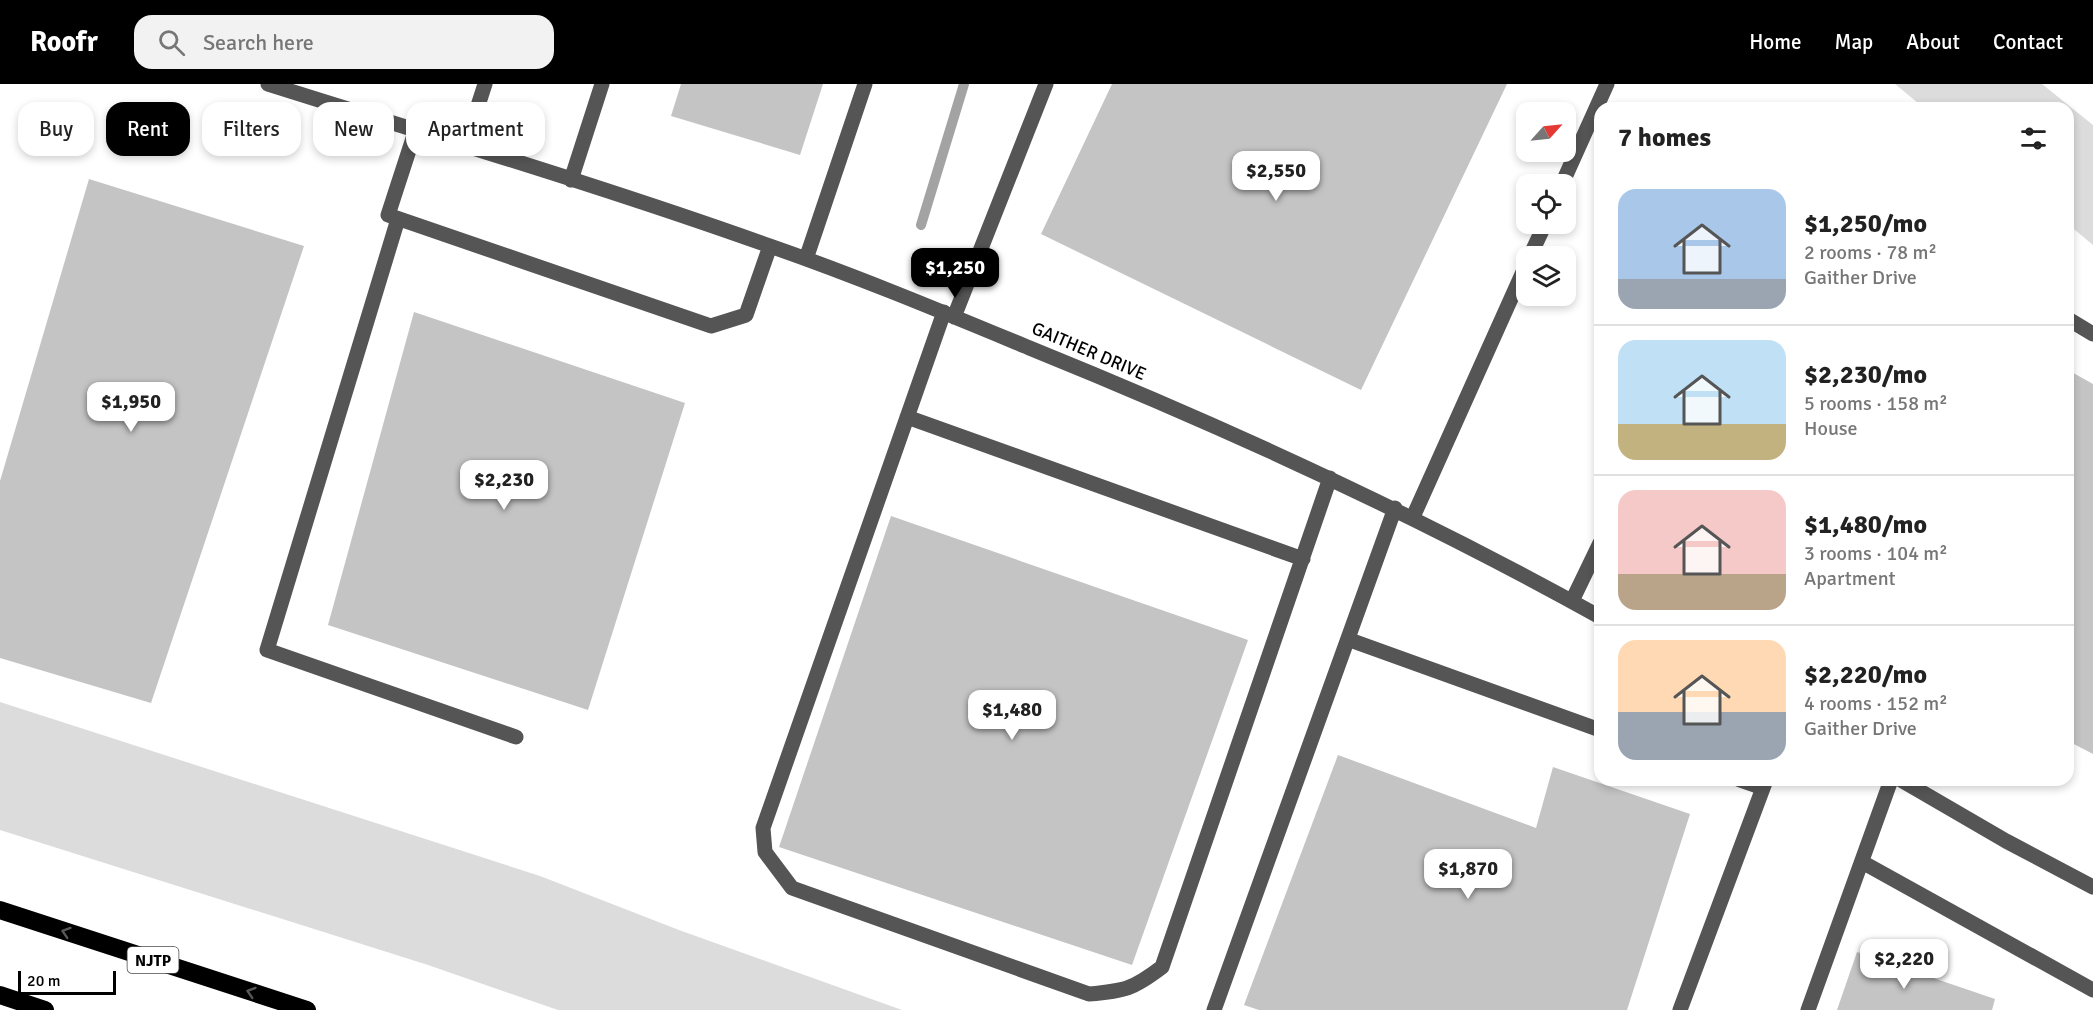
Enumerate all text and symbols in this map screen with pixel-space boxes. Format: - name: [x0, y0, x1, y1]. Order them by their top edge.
- search box: [134, 15, 554, 69]
- text: Roofr: [30, 25, 98, 59]
- icon: search: [155, 26, 188, 59]
- text: Search here: [203, 29, 314, 56]
- text: Home: [1749, 29, 1802, 55]
- text: Map: [1835, 29, 1873, 55]
- text: About: [1906, 29, 1960, 55]
- text: Contact: [1993, 29, 2063, 55]
- chip: Buy: [18, 102, 94, 156]
- chip: Rent: [106, 102, 190, 156]
- chip: Filters: [202, 102, 301, 156]
- chip: New: [313, 102, 394, 156]
- chip: Apartment: [406, 102, 545, 156]
- north arrow: [1516, 102, 1576, 162]
- map controls: [1516, 102, 1576, 306]
- text: 7 homes: [1618, 122, 1711, 154]
- icon: filters: [2017, 122, 2050, 155]
- pin: $2,550: [1227, 151, 1325, 202]
- text: $2,550: [1246, 158, 1306, 183]
- button: locate: [1516, 174, 1576, 234]
- text: $1,250/mo: [1804, 208, 1927, 240]
- icon: home: [1666, 213, 1738, 285]
- text: 2 rooms · 78 m²: [1804, 240, 1937, 265]
- button: layers: [1516, 246, 1576, 306]
- pin: $1,250: [906, 248, 1004, 299]
- text: $1,250: [925, 255, 985, 280]
- text: Gaither Drive: [1804, 265, 1917, 290]
- street label: GAITHER DRIVE: [1029, 317, 1149, 385]
- text: $2,230/mo: [1804, 359, 1927, 391]
- icon: home: [1666, 364, 1738, 436]
- pin: $1,950: [82, 382, 180, 433]
- text: $1,950: [101, 389, 161, 414]
- text: 5 rooms · 158 m²: [1804, 391, 1948, 416]
- text: House: [1804, 416, 1858, 441]
- pin: $2,230: [455, 460, 553, 511]
- text: $2,230: [474, 467, 534, 492]
- text: $1,480/mo: [1804, 509, 1927, 541]
- icon: home: [1666, 514, 1738, 586]
- text: 3 rooms · 104 m²: [1804, 541, 1948, 566]
- text: Apartment: [1804, 566, 1896, 591]
- text: $2,220/mo: [1804, 659, 1927, 691]
- icon: home: [1666, 664, 1738, 736]
- pin: $1,480: [963, 690, 1061, 741]
- text: 4 rooms · 152 m²: [1804, 691, 1948, 716]
- text: $1,480: [982, 697, 1042, 722]
- text: Gaither Drive: [1804, 716, 1917, 741]
- pin: $1,870: [1419, 849, 1517, 900]
- text: $1,870: [1438, 856, 1498, 881]
- one-way arrow: [61, 927, 72, 939]
- pin: $2,220: [1855, 939, 1953, 990]
- text: $2,220: [1874, 946, 1934, 971]
- road number: NJTP: [128, 947, 178, 973]
- scale bar: [18, 968, 116, 996]
- text: 20 m: [27, 971, 61, 991]
- one-way arrow: [246, 987, 257, 999]

